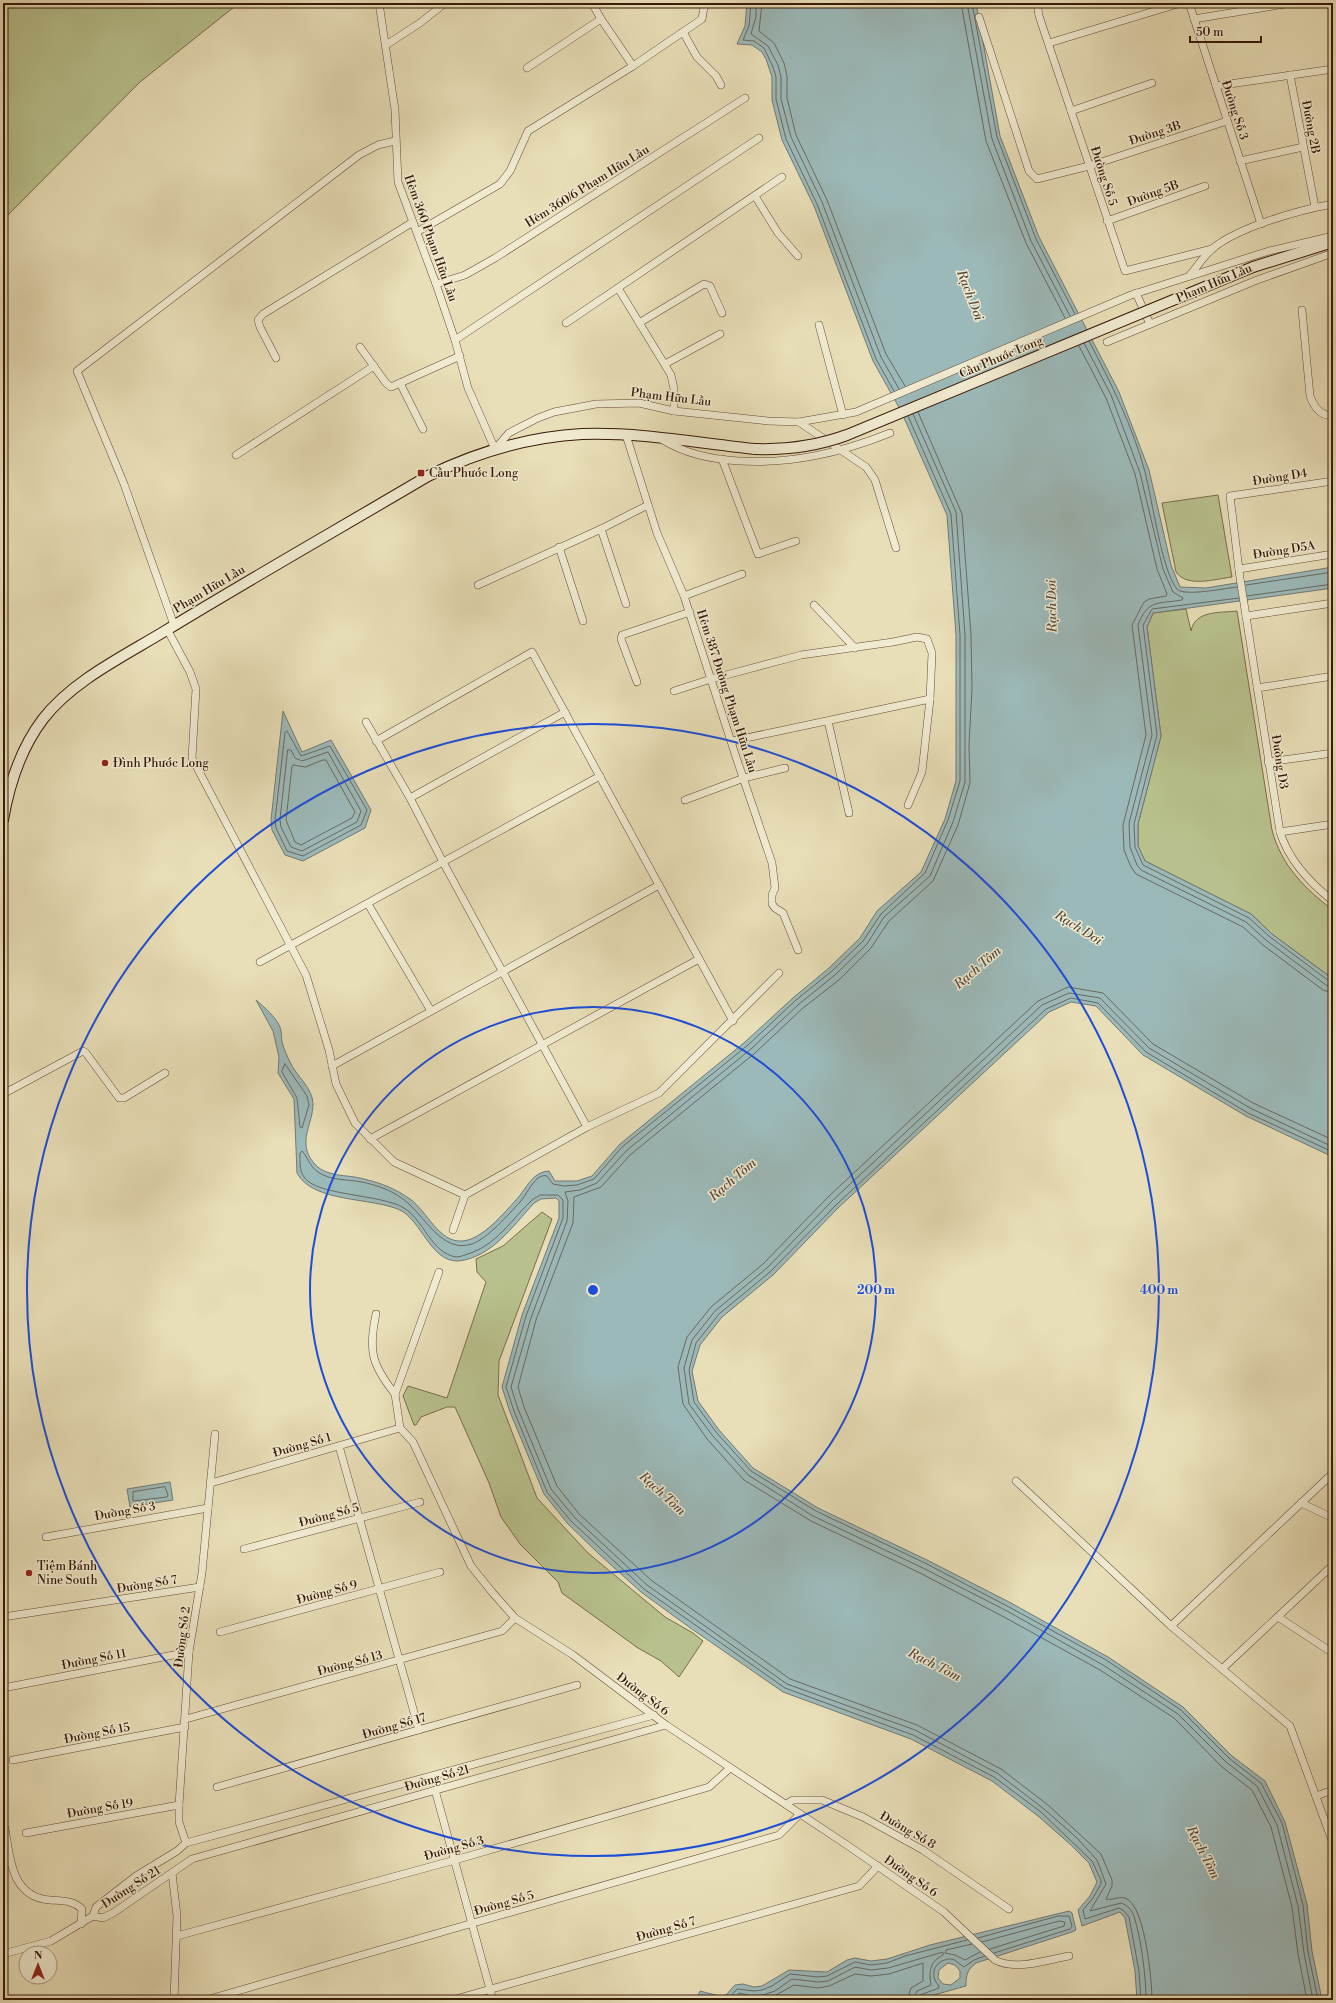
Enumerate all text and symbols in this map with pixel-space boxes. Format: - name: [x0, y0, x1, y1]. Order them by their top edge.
- scale bar: [1190, 18, 1261, 44]
- text: 50 m: [1196, 25, 1224, 40]
- street label: Đường Số 3: [1218, 79, 1251, 142]
- street label: Đường 2B: [1298, 99, 1323, 155]
- street label: Đường 3B: [1127, 118, 1183, 149]
- street label: Hẻm 360/6 Phạm Hữu Lầu: [522, 142, 652, 231]
- street label: Đường Số 5: [1087, 145, 1120, 208]
- street label: Hẻm 360 Phạm Hữu Lầu: [401, 173, 461, 304]
- street label: Đường 5B: [1125, 177, 1181, 210]
- street label: Phạm Hữu Lầu: [1174, 261, 1255, 306]
- water label: Rạch Dơi: [953, 267, 987, 324]
- street label: Cầu Phước Long: [957, 333, 1046, 382]
- street label: Phạm Hữu Lầu: [630, 385, 712, 410]
- place label: Cầu Phước Long: [429, 466, 519, 481]
- street label: Đường D4: [1252, 466, 1309, 489]
- marker: Cầu Phước Long: [416, 468, 426, 478]
- street label: Đường D5A: [1252, 538, 1317, 563]
- street label: Phạm Hữu Lầu: [171, 562, 248, 617]
- water label: Rạch Dơi: [1044, 578, 1060, 634]
- street label: Hẻm 387 Đường Phạm Hữu Lầu: [693, 608, 760, 775]
- street label: Đường D3: [1268, 734, 1291, 791]
- place label: Đình Phước Long: [113, 756, 209, 771]
- marker: Đình Phước Long: [100, 758, 110, 768]
- water label: Rạch Dơi: [1051, 906, 1106, 949]
- water label: Rạch Tôm: [950, 943, 1005, 993]
- water label: Rạch Tôm: [705, 1155, 760, 1205]
- centre of rings: [586, 1283, 600, 1297]
- text: 200 m: [857, 1283, 895, 1298]
- text: 400 m: [1140, 1283, 1178, 1298]
- street label: Đường Số 1: [271, 1430, 334, 1461]
- water label: Rạch Tôm: [635, 1468, 689, 1519]
- street label: Đường Số 3: [94, 1499, 157, 1524]
- street label: Đường Số 5: [298, 1500, 361, 1531]
- place label: Tiệm Bánh Nine South: [37, 1559, 98, 1588]
- marker: Tiệm Bánh Nine South: [24, 1568, 34, 1578]
- street label: Đường Số 7: [116, 1572, 178, 1597]
- street label: Đường Số 9: [295, 1577, 359, 1608]
- street label: Đường Số 2: [171, 1605, 194, 1669]
- water label: Rạch Tôm: [905, 1644, 964, 1685]
- street label: Đường Số 11: [60, 1646, 129, 1673]
- street label: Đường Số 13: [316, 1648, 385, 1679]
- street label: Đường Số 6: [613, 1670, 672, 1719]
- street label: Đường Số 17: [361, 1710, 428, 1743]
- street label: Đường Số 15: [63, 1720, 132, 1747]
- street label: Đường Số 21: [403, 1762, 472, 1795]
- street label: Đường Số 19: [66, 1795, 134, 1822]
- street label: Đường Số 8: [877, 1808, 938, 1852]
- water label: Rạch Tôm: [1183, 1822, 1223, 1882]
- street label: Đường Số 3: [423, 1833, 486, 1864]
- street label: Đường Số 6: [881, 1852, 940, 1900]
- street label: Đường Số 21: [99, 1862, 164, 1912]
- street label: Đường Số 5: [473, 1888, 536, 1919]
- street label: Đường Số 7: [635, 1914, 697, 1945]
- north arrow: [18, 1945, 58, 1985]
- text: N: [34, 1949, 43, 1963]

